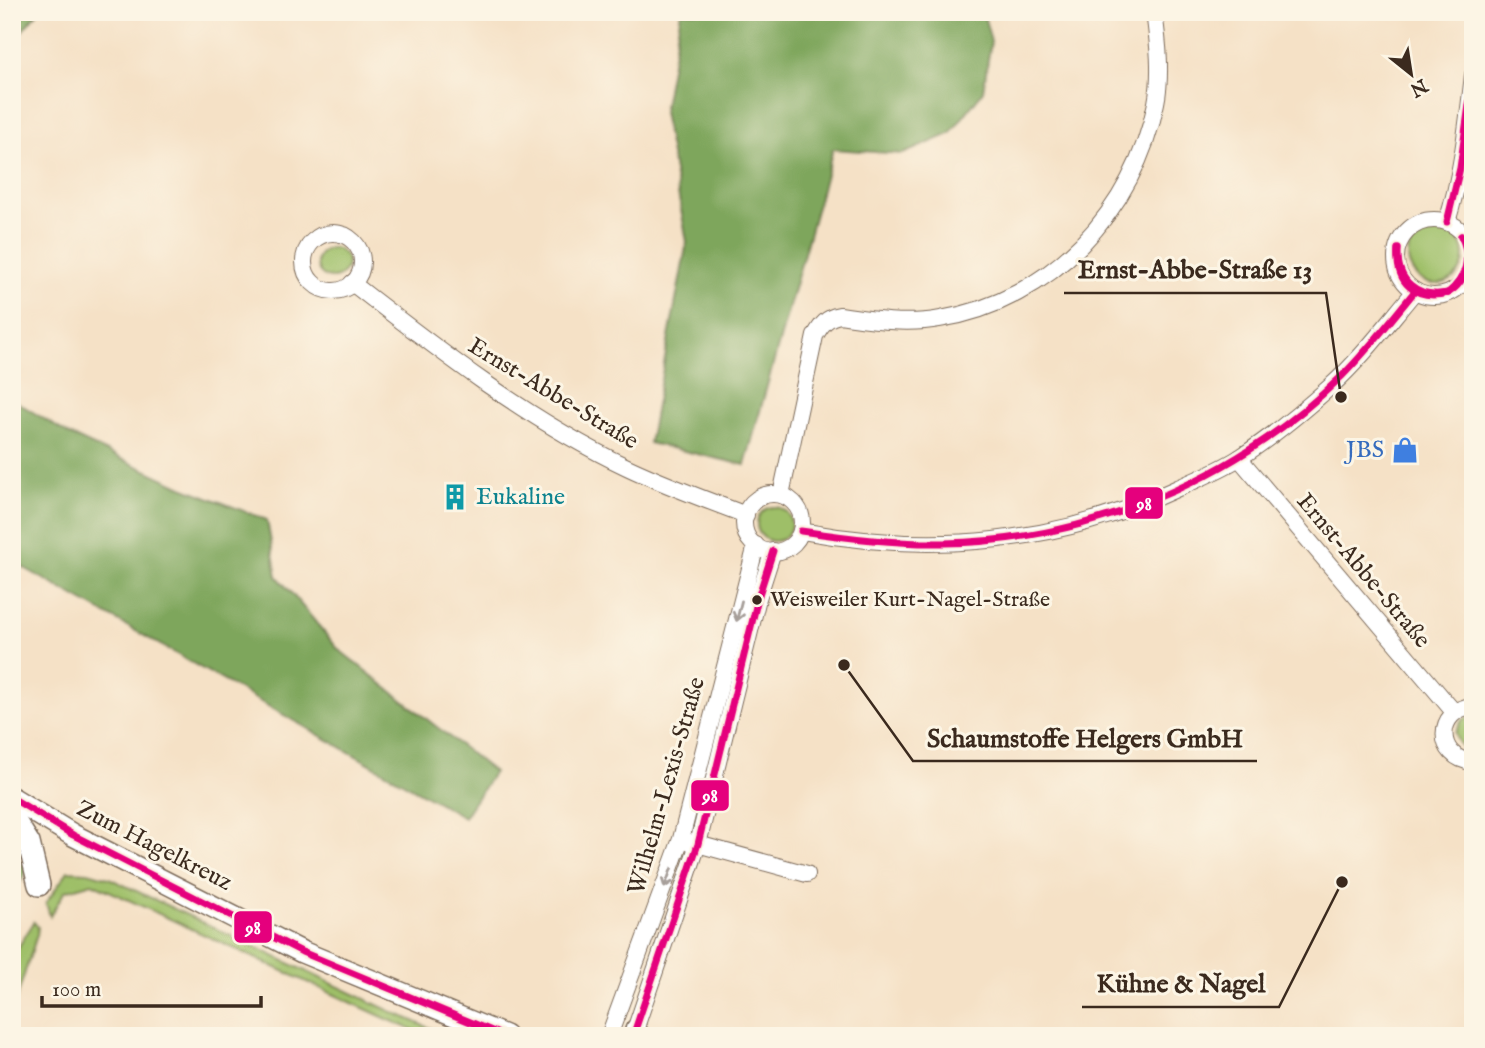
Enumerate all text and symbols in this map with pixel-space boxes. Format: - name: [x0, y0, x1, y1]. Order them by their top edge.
- north arrow: [1376, 38, 1446, 108]
- text: N: [1405, 72, 1432, 102]
- callout: Ernst-Abbe-Straße 13: [1064, 246, 1326, 293]
- text: Ernst-Abbe-Straße 13: [1078, 254, 1312, 287]
- street label: Ernst-Abbe-Straße: [462, 331, 644, 457]
- place label: JBS: [1343, 435, 1384, 466]
- shop icon: JBS: [1390, 435, 1420, 465]
- building icon: Eukaline: [440, 482, 470, 512]
- place label: Eukaline: [476, 482, 565, 513]
- line badge: 98: [1124, 486, 1164, 520]
- street label: Ernst-Abbe-Straße: [1289, 487, 1437, 655]
- text: 98: [1135, 493, 1152, 517]
- place label: Weisweiler Kurt-Nagel-Straße: [770, 586, 1050, 614]
- marker: Weisweiler Kurt-Nagel-Straße: [750, 593, 764, 607]
- one-way arrow: [732, 599, 745, 622]
- street label: Wilhelm-Lexis-Straße: [621, 674, 713, 898]
- callout: Schaumstoffe Helgers GmbH: [913, 714, 1257, 761]
- text: Schaumstoffe Helgers GmbH: [927, 723, 1243, 756]
- line badge: 98: [690, 779, 730, 812]
- text: 98: [701, 785, 718, 809]
- street label: Zum Hagelkreuz: [71, 793, 237, 899]
- one-way arrow: [660, 867, 673, 889]
- line badge: 98: [233, 910, 273, 944]
- text: 98: [244, 917, 261, 941]
- callout: Kühne & Nagel: [1082, 960, 1279, 1007]
- scale bar: [42, 964, 261, 1008]
- text: Kühne & Nagel: [1097, 968, 1266, 1001]
- text: 100 m: [52, 977, 101, 1004]

